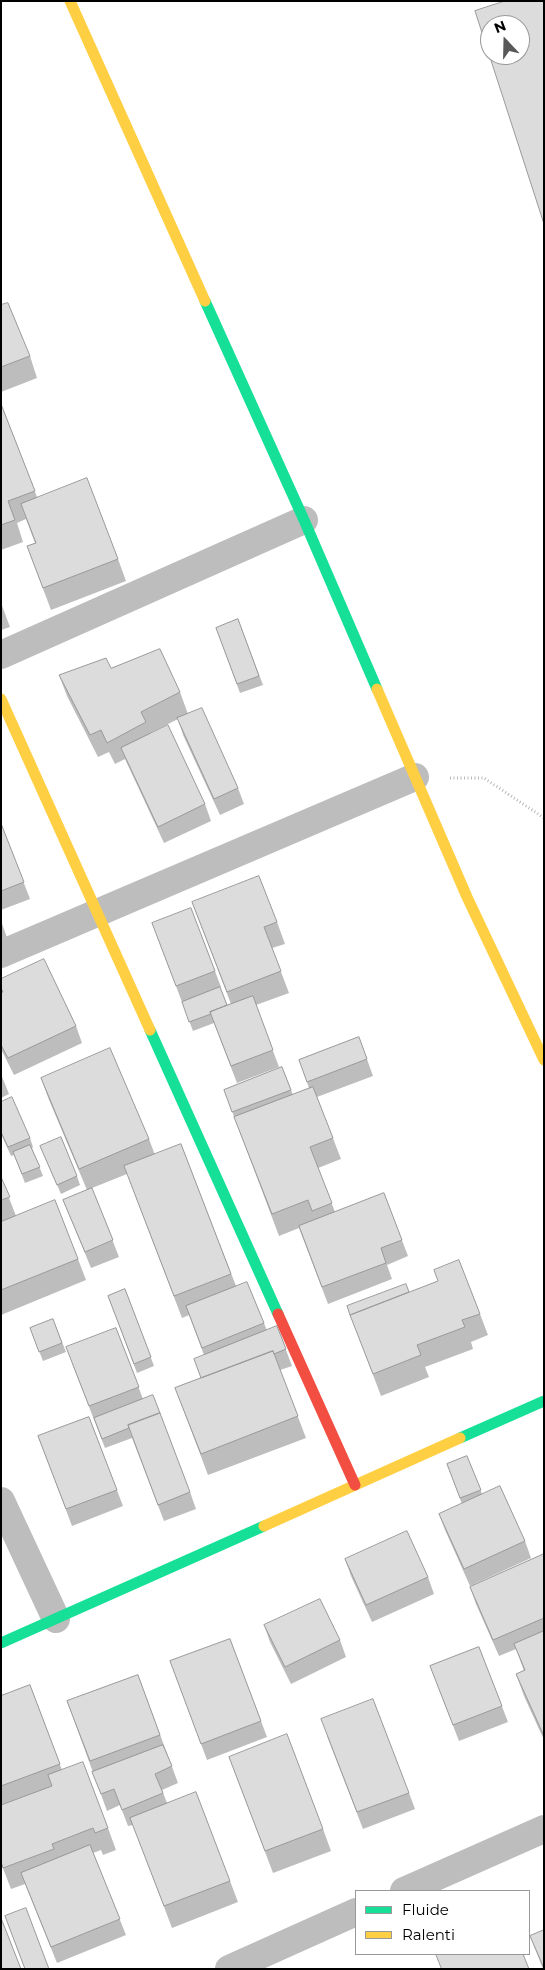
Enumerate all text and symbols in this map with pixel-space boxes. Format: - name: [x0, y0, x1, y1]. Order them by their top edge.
- north arrow: [480, 15, 530, 65]
- text: N: [491, 17, 508, 37]
- legend: [355, 1890, 530, 1955]
- text: Fluide: [402, 1900, 449, 1919]
- text: Ralenti: [402, 1925, 455, 1944]

